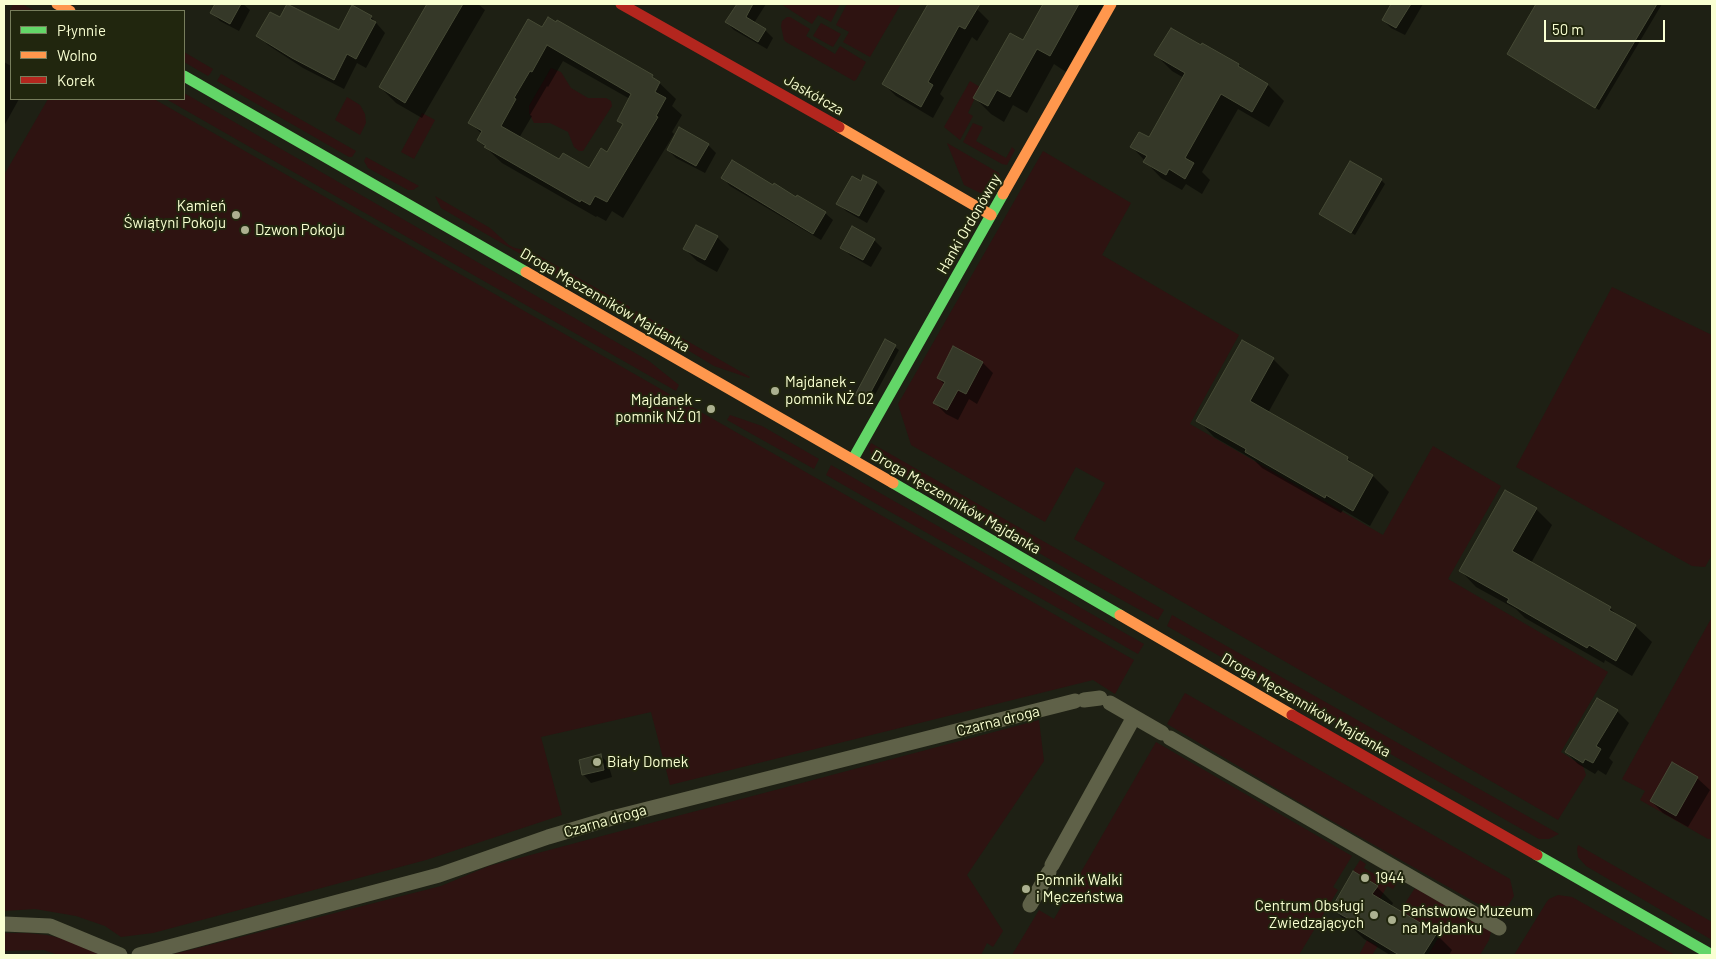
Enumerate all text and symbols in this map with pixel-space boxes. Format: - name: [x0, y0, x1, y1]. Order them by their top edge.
- legend: [10, 10, 185, 100]
- scale bar: [1546, 10, 1667, 42]
- text: 50 m: [1552, 20, 1584, 38]
- text: Płynnie: [57, 21, 106, 39]
- text: Wolno: [57, 46, 97, 64]
- text: Korek: [57, 71, 95, 89]
- street label: Jaskółcza: [781, 71, 847, 119]
- street label: Hanki Ordonówny: [933, 171, 1005, 277]
- place label: Kamień Świątyni Pokoju: [124, 197, 226, 232]
- marker: Kamień Świątyni Pokoju: [230, 209, 242, 221]
- place label: Dzwon Pokoju: [255, 221, 345, 239]
- marker: Dzwon Pokoju: [239, 224, 251, 236]
- street label: Droga Męczenników Majdanka: [517, 244, 693, 356]
- place label: Majdanek - pomnik NŻ 02: [785, 373, 874, 408]
- marker: Majdanek - pomnik NŻ 02: [769, 385, 781, 397]
- place label: Majdanek - pomnik NŻ 01: [615, 391, 701, 426]
- marker: Majdanek - pomnik NŻ 01: [705, 403, 717, 415]
- street label: Droga Męczenników Majdanka: [868, 446, 1044, 558]
- street label: Droga Męczenników Majdanka: [1218, 649, 1394, 761]
- street label: Czarna droga: [955, 702, 1041, 740]
- place label: Biały Domek: [607, 753, 688, 771]
- marker: Biały Domek: [591, 756, 603, 768]
- street label: Czarna droga: [562, 801, 648, 841]
- place label: 1944: [1375, 869, 1405, 887]
- place label: Pomnik Walki i Męczeństwa: [1036, 871, 1123, 906]
- marker: 1944: [1359, 872, 1371, 884]
- marker: Pomnik Walki i Męczeństwa: [1020, 883, 1032, 895]
- place label: Centrum Obsługi Zwiedzających: [1255, 897, 1364, 932]
- place label: Państwowe Muzeum na Majdanku: [1402, 902, 1533, 937]
- marker: Centrum Obsługi Zwiedzających: [1368, 909, 1380, 921]
- marker: Państwowe Muzeum na Majdanku: [1386, 914, 1398, 926]

